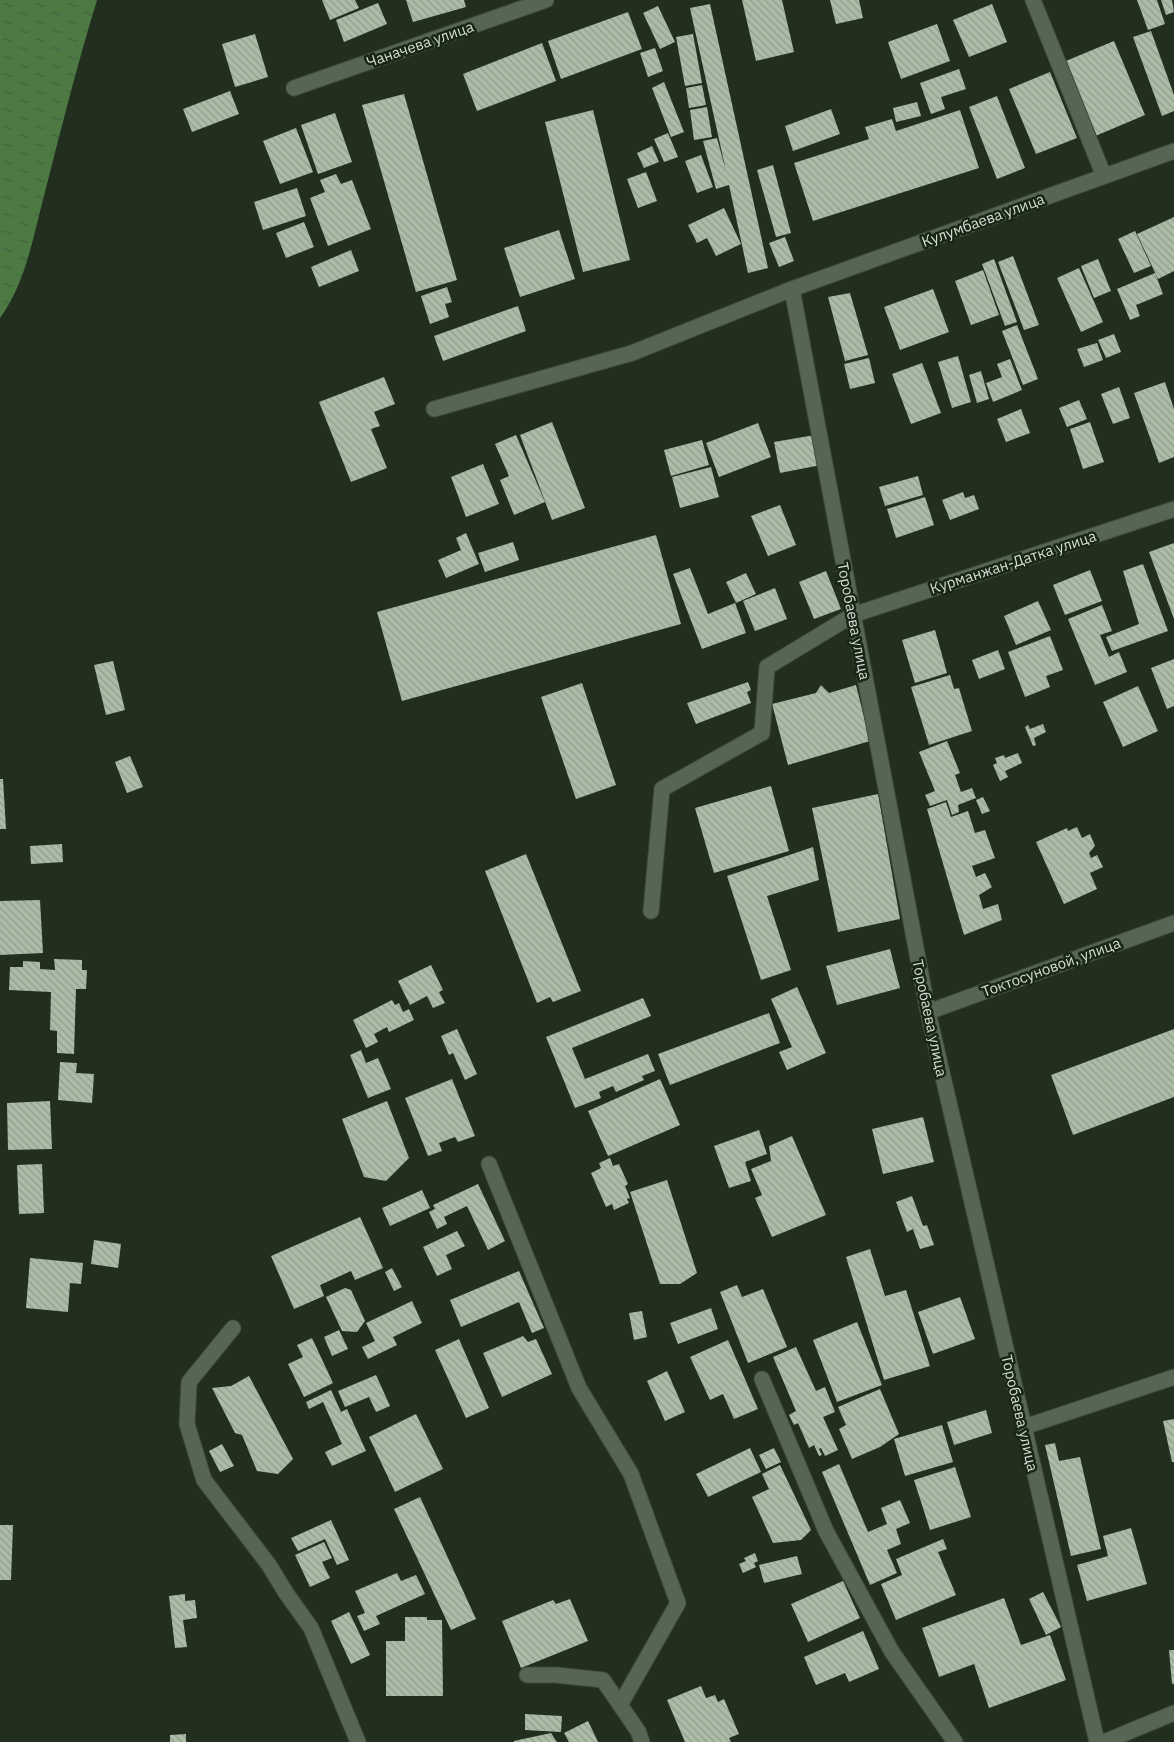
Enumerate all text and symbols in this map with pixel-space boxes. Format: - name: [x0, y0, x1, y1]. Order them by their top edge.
- street label: Чаначева улица: [364, 17, 476, 71]
- street label: Кулумбаева улица: [919, 189, 1047, 251]
- street label: Курманжан-Датка улица: [927, 526, 1099, 598]
- street label: Торобаева улица: [833, 561, 875, 681]
- street label: Токтосуновой, улица: [979, 933, 1123, 1001]
- street label: Торобаева улица: [908, 958, 952, 1078]
- street label: Торобаева улица: [997, 1353, 1043, 1473]

